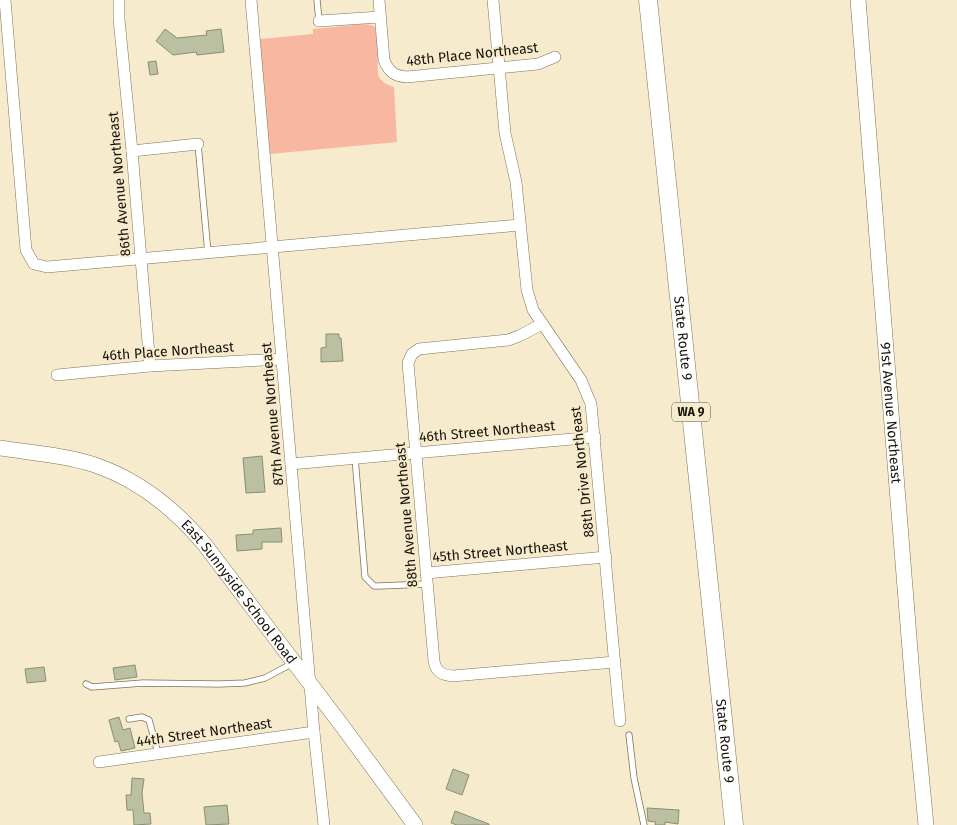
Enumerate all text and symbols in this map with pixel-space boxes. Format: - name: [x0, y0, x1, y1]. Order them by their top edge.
- street label: 48th Place Northeast: [405, 39, 540, 70]
- street label: 86th Avenue Northeast: [105, 110, 134, 257]
- street label: State Route 9: [670, 295, 696, 381]
- street label: 46th Place Northeast: [101, 338, 236, 365]
- street label: 87th Avenue Northeast: [258, 341, 287, 486]
- street label: 91st Avenue Northeast: [876, 341, 905, 485]
- road number: WA 9: [672, 402, 710, 422]
- street label: 88th Drive Northeast: [567, 405, 598, 538]
- street label: 46th Street Northeast: [418, 417, 557, 446]
- street label: 88th Avenue Northeast: [392, 441, 421, 588]
- street label: East Sunnyside School Road: [177, 516, 300, 667]
- street label: 45th Street Northeast: [432, 537, 569, 566]
- street label: State Route 9: [712, 698, 738, 784]
- street label: 44th Street Northeast: [135, 714, 274, 750]

